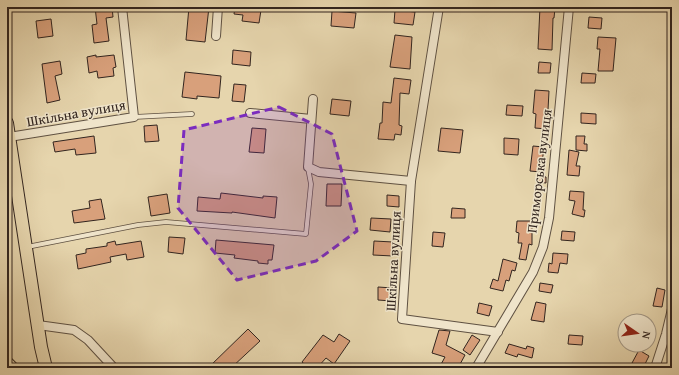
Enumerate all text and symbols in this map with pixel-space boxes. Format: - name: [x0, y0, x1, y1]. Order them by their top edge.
- street label: Шкільна вулиця: [25, 94, 127, 132]
- street label: Приморська вулиця: [521, 108, 557, 234]
- street label: Шкільна вулиця: [380, 210, 406, 312]
- north arrow: [617, 313, 657, 353]
- text: N: [638, 330, 655, 341]

